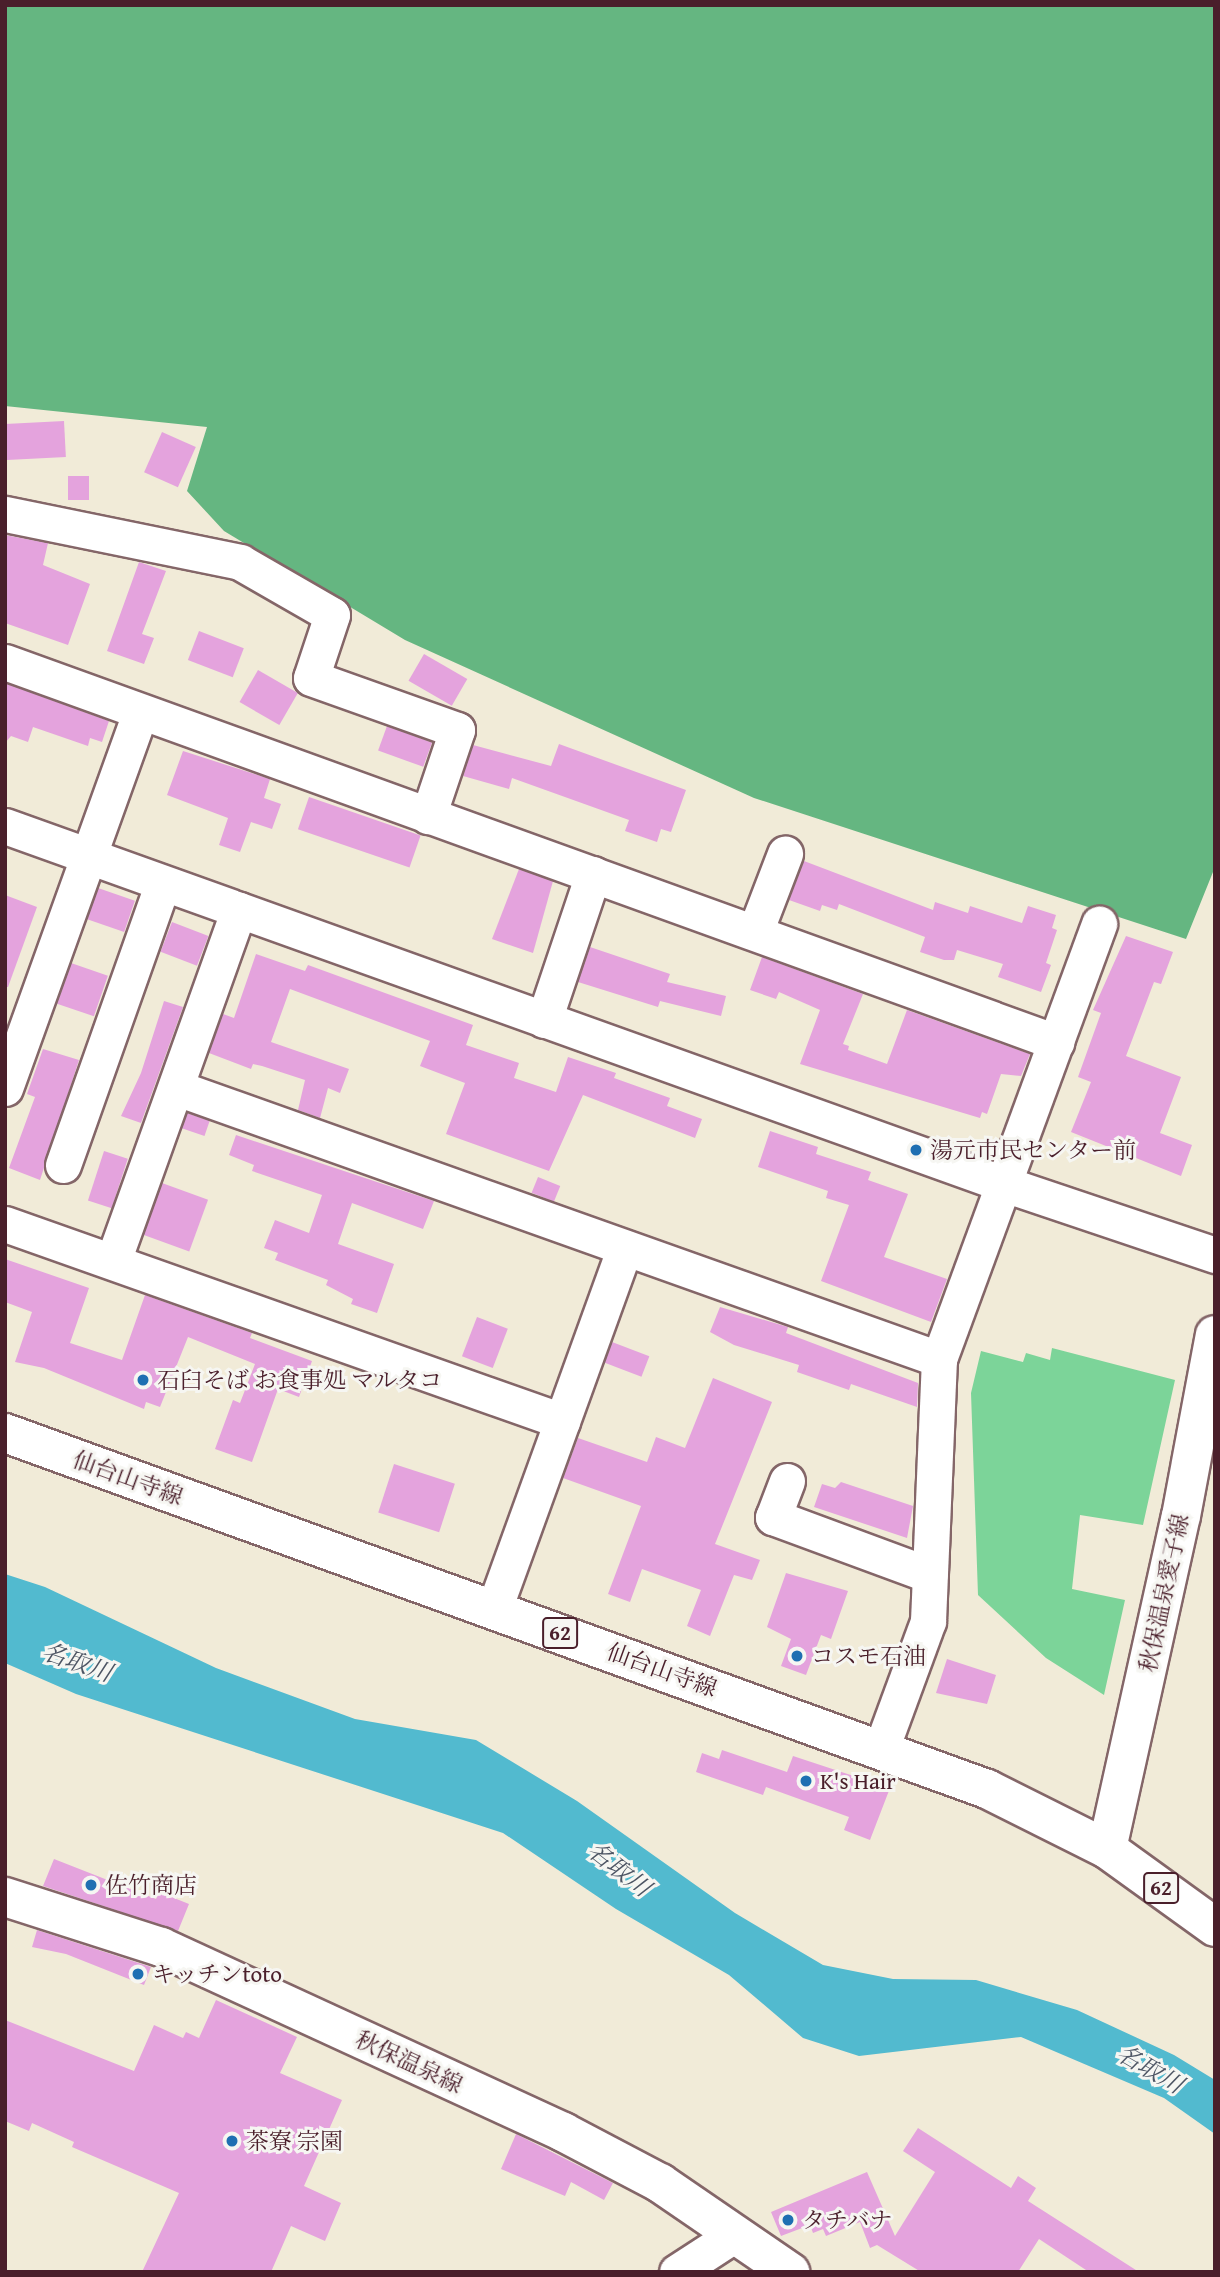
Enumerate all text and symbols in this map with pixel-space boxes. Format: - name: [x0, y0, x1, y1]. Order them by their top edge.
- place label: 湯元市民センター前: [930, 1136, 1137, 1164]
- marker: 湯元市民センター前: [908, 1142, 924, 1158]
- place label: 石臼そば お食事処 マルタコ: [157, 1366, 443, 1394]
- marker: 石臼そば お食事処 マルタコ: [135, 1372, 151, 1388]
- street label: 仙台山寺線: [69, 1445, 187, 1511]
- street label: 秋保温泉愛子線: [1134, 1511, 1194, 1675]
- road number: 62: [541, 1616, 579, 1650]
- water label: 名取川: [38, 1637, 116, 1687]
- street label: 仙台山寺線: [603, 1637, 721, 1703]
- place label: コスモ石油: [811, 1642, 926, 1670]
- marker: コスモ石油: [789, 1648, 805, 1664]
- place label: K's Hair: [820, 1767, 896, 1795]
- marker: K's Hair: [798, 1773, 814, 1789]
- water label: 名取川: [582, 1835, 656, 1903]
- road number: 62: [1142, 1870, 1180, 1906]
- place label: 佐竹商店: [105, 1871, 197, 1899]
- marker: 佐竹商店: [83, 1877, 99, 1893]
- place label: キッチンtoto: [152, 1960, 284, 1988]
- marker: キッチンtoto: [130, 1966, 146, 1982]
- street label: 秋保温泉線: [351, 2025, 467, 2099]
- water label: 名取川: [1112, 2039, 1188, 2099]
- place label: 茶寮 宗園: [246, 2127, 343, 2155]
- marker: 茶寮 宗園: [224, 2133, 240, 2149]
- place label: タチバナ: [802, 2206, 894, 2234]
- marker: タチバナ: [780, 2212, 796, 2228]

